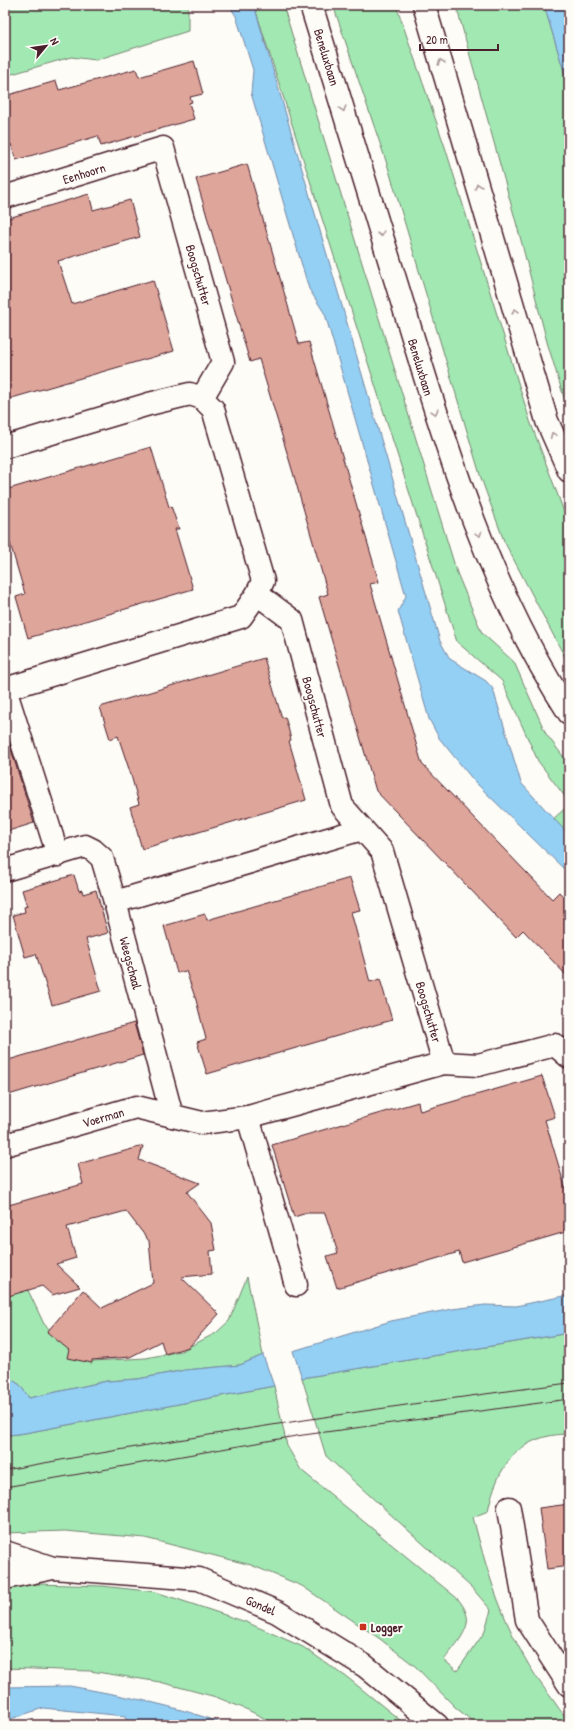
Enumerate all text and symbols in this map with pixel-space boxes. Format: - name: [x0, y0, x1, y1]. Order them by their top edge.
- north arrow: [26, 26, 66, 66]
- street label: Beneluxbaan: [310, 26, 344, 88]
- scale bar: [420, 26, 498, 52]
- text: 20 m: [426, 31, 448, 48]
- text: N: [47, 35, 62, 47]
- one-way arrow: [437, 58, 446, 65]
- one-way arrow: [338, 106, 347, 113]
- street label: Eenhoorn: [61, 158, 108, 188]
- one-way arrow: [474, 183, 483, 190]
- one-way arrow: [376, 230, 385, 237]
- street label: Boogschutter: [182, 242, 216, 308]
- one-way arrow: [511, 308, 520, 315]
- street label: Beneluxbaan: [404, 336, 438, 398]
- one-way arrow: [430, 408, 439, 415]
- one-way arrow: [550, 432, 558, 439]
- one-way arrow: [474, 530, 482, 537]
- street label: Boogschutter: [298, 674, 332, 740]
- street label: Weegschaal: [115, 935, 147, 992]
- street label: Boogschutter: [412, 979, 446, 1045]
- street label: Voerman: [80, 1102, 126, 1132]
- street label: Gondel: [243, 1591, 279, 1620]
- place label: Logger: [371, 1618, 404, 1637]
- marker: Logger: [358, 1622, 368, 1632]

